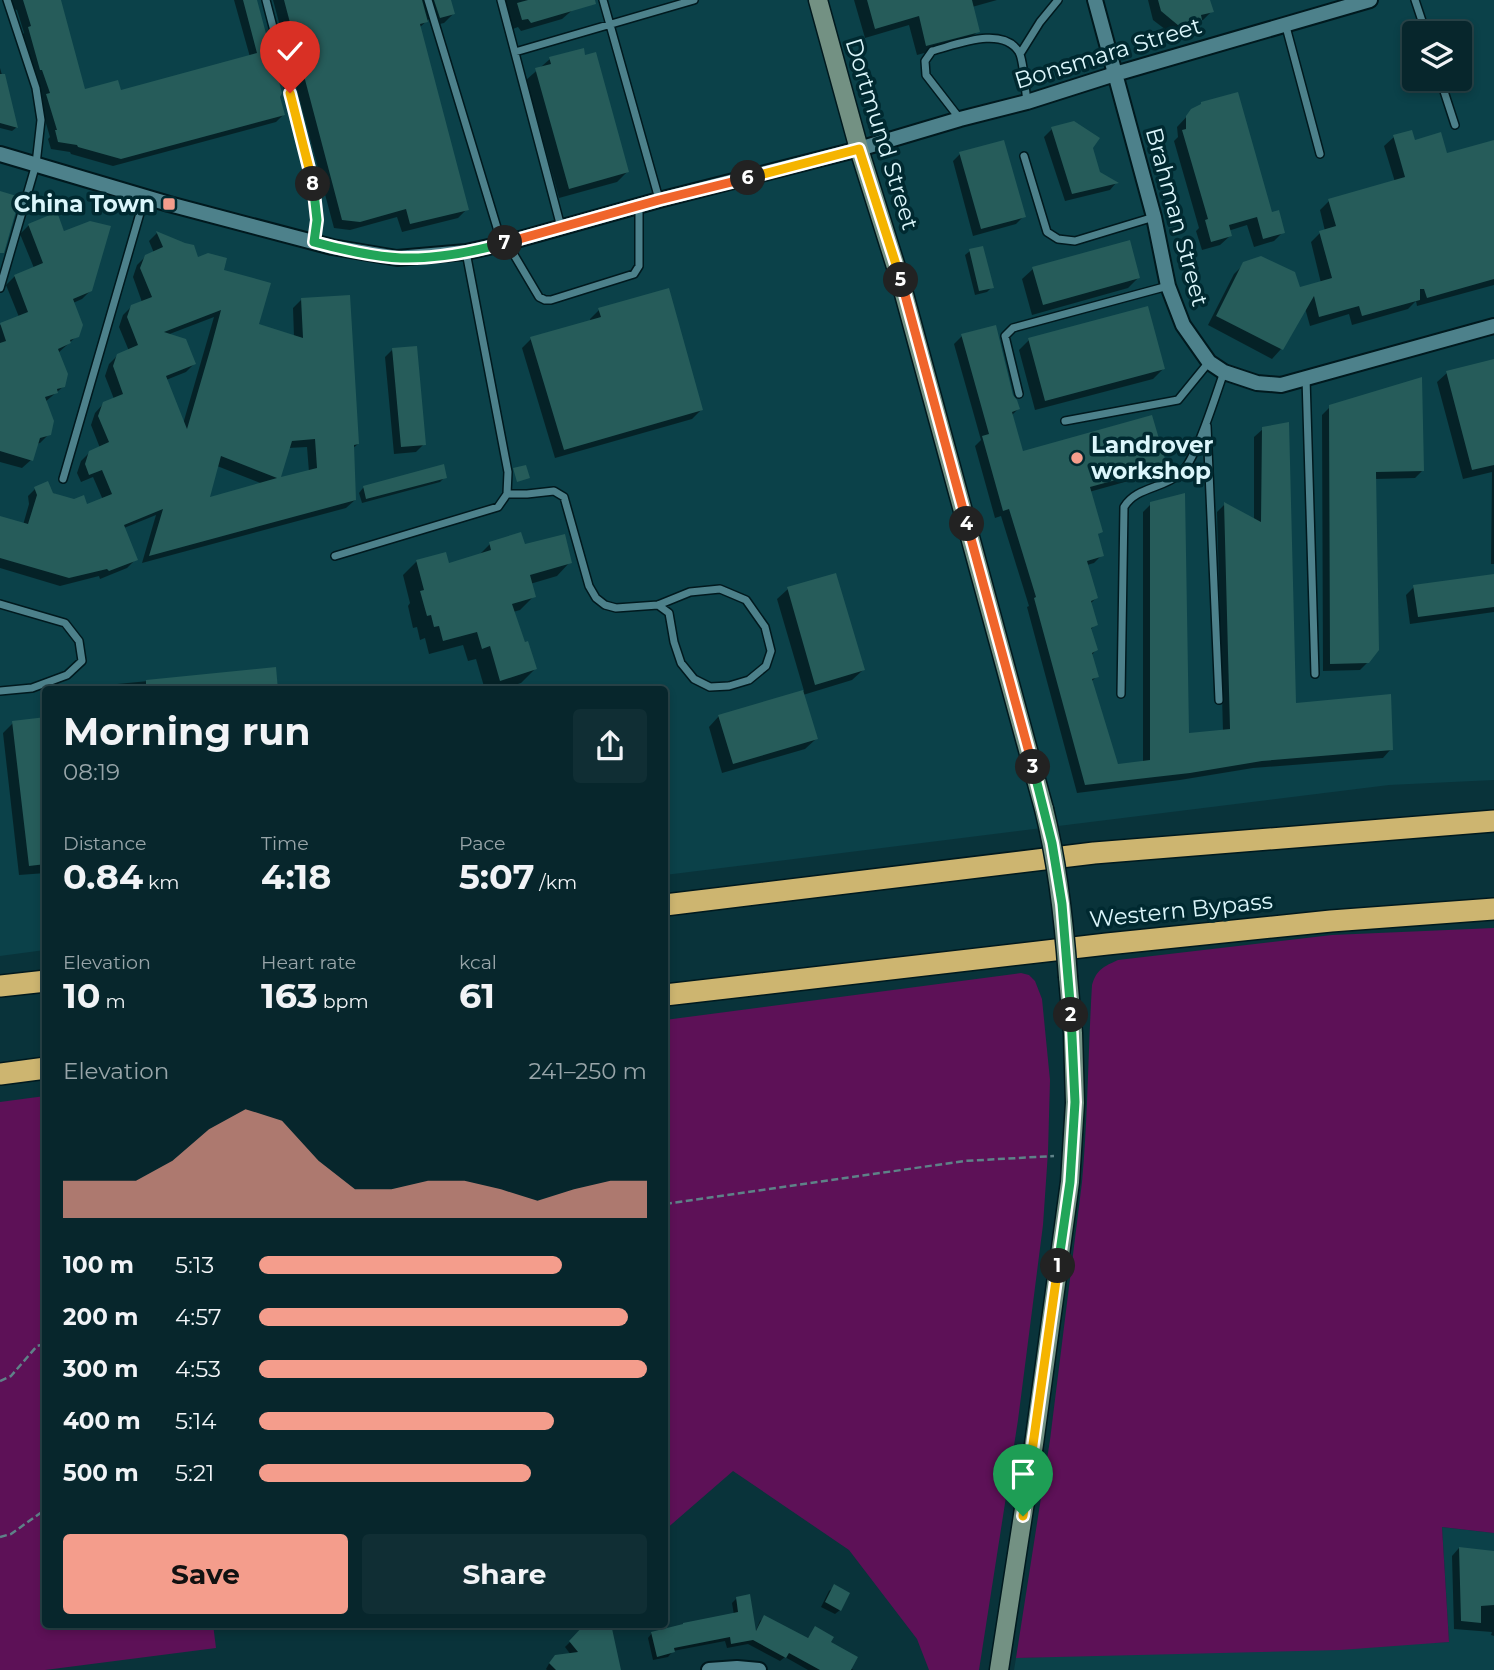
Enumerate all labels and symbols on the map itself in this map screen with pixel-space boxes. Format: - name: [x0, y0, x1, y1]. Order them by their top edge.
- street label: Bonsmara Street: [1011, 11, 1205, 95]
- pin: [260, 21, 320, 93]
- street label: Dortmund Street: [840, 35, 924, 233]
- street label: Brahman Street: [1140, 125, 1214, 309]
- pin: 6: [730, 160, 766, 196]
- pin: 8: [296, 166, 330, 202]
- place label: China Town: [14, 190, 155, 218]
- marker: China Town: [161, 196, 177, 212]
- pin: 7: [488, 226, 522, 260]
- pin: 5: [884, 262, 918, 298]
- place label: Landrover workshop: [1091, 431, 1213, 485]
- marker: Landrover workshop: [1069, 450, 1085, 466]
- pin: 4: [950, 506, 984, 542]
- pin: 3: [1016, 750, 1050, 784]
- street label: Western Bypass: [1088, 886, 1274, 934]
- pin: 2: [1054, 998, 1088, 1032]
- pin: 1: [1040, 1248, 1076, 1284]
- pin: [993, 1444, 1053, 1516]

